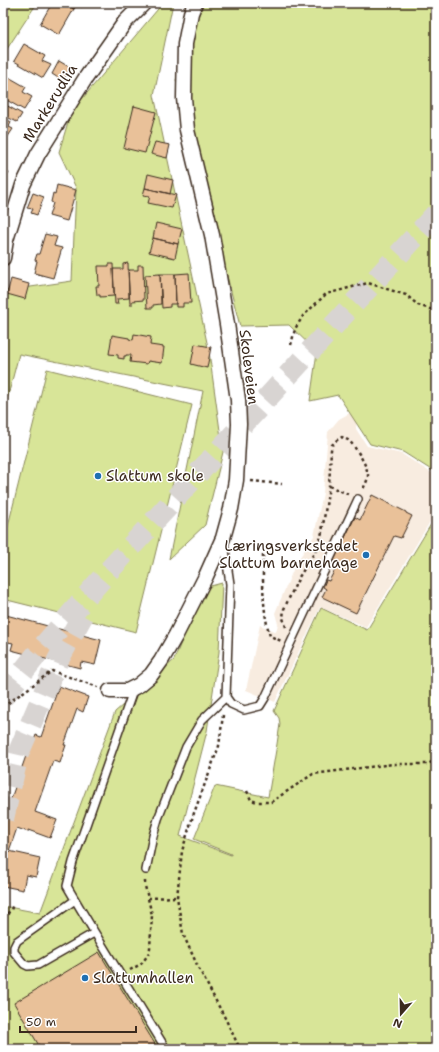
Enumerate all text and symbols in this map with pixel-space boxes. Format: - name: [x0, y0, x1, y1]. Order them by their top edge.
- street label: Markerudlia: [18, 60, 82, 146]
- street label: Skoleveien: [234, 328, 264, 406]
- place label: Slattum skole: [106, 466, 204, 486]
- marker: Slattum skole: [93, 471, 103, 481]
- place label: Læringsverkstedet Slattum barnehage: [219, 536, 358, 573]
- marker: Læringsverkstedet Slattum barnehage: [361, 550, 371, 560]
- place label: Slattumhallen: [93, 968, 194, 988]
- marker: Slattumhallen: [80, 973, 90, 983]
- north arrow: [381, 994, 421, 1034]
- scale bar: [20, 1008, 136, 1034]
- text: 50 m: [26, 1014, 56, 1030]
- text: N: [391, 1014, 404, 1031]

